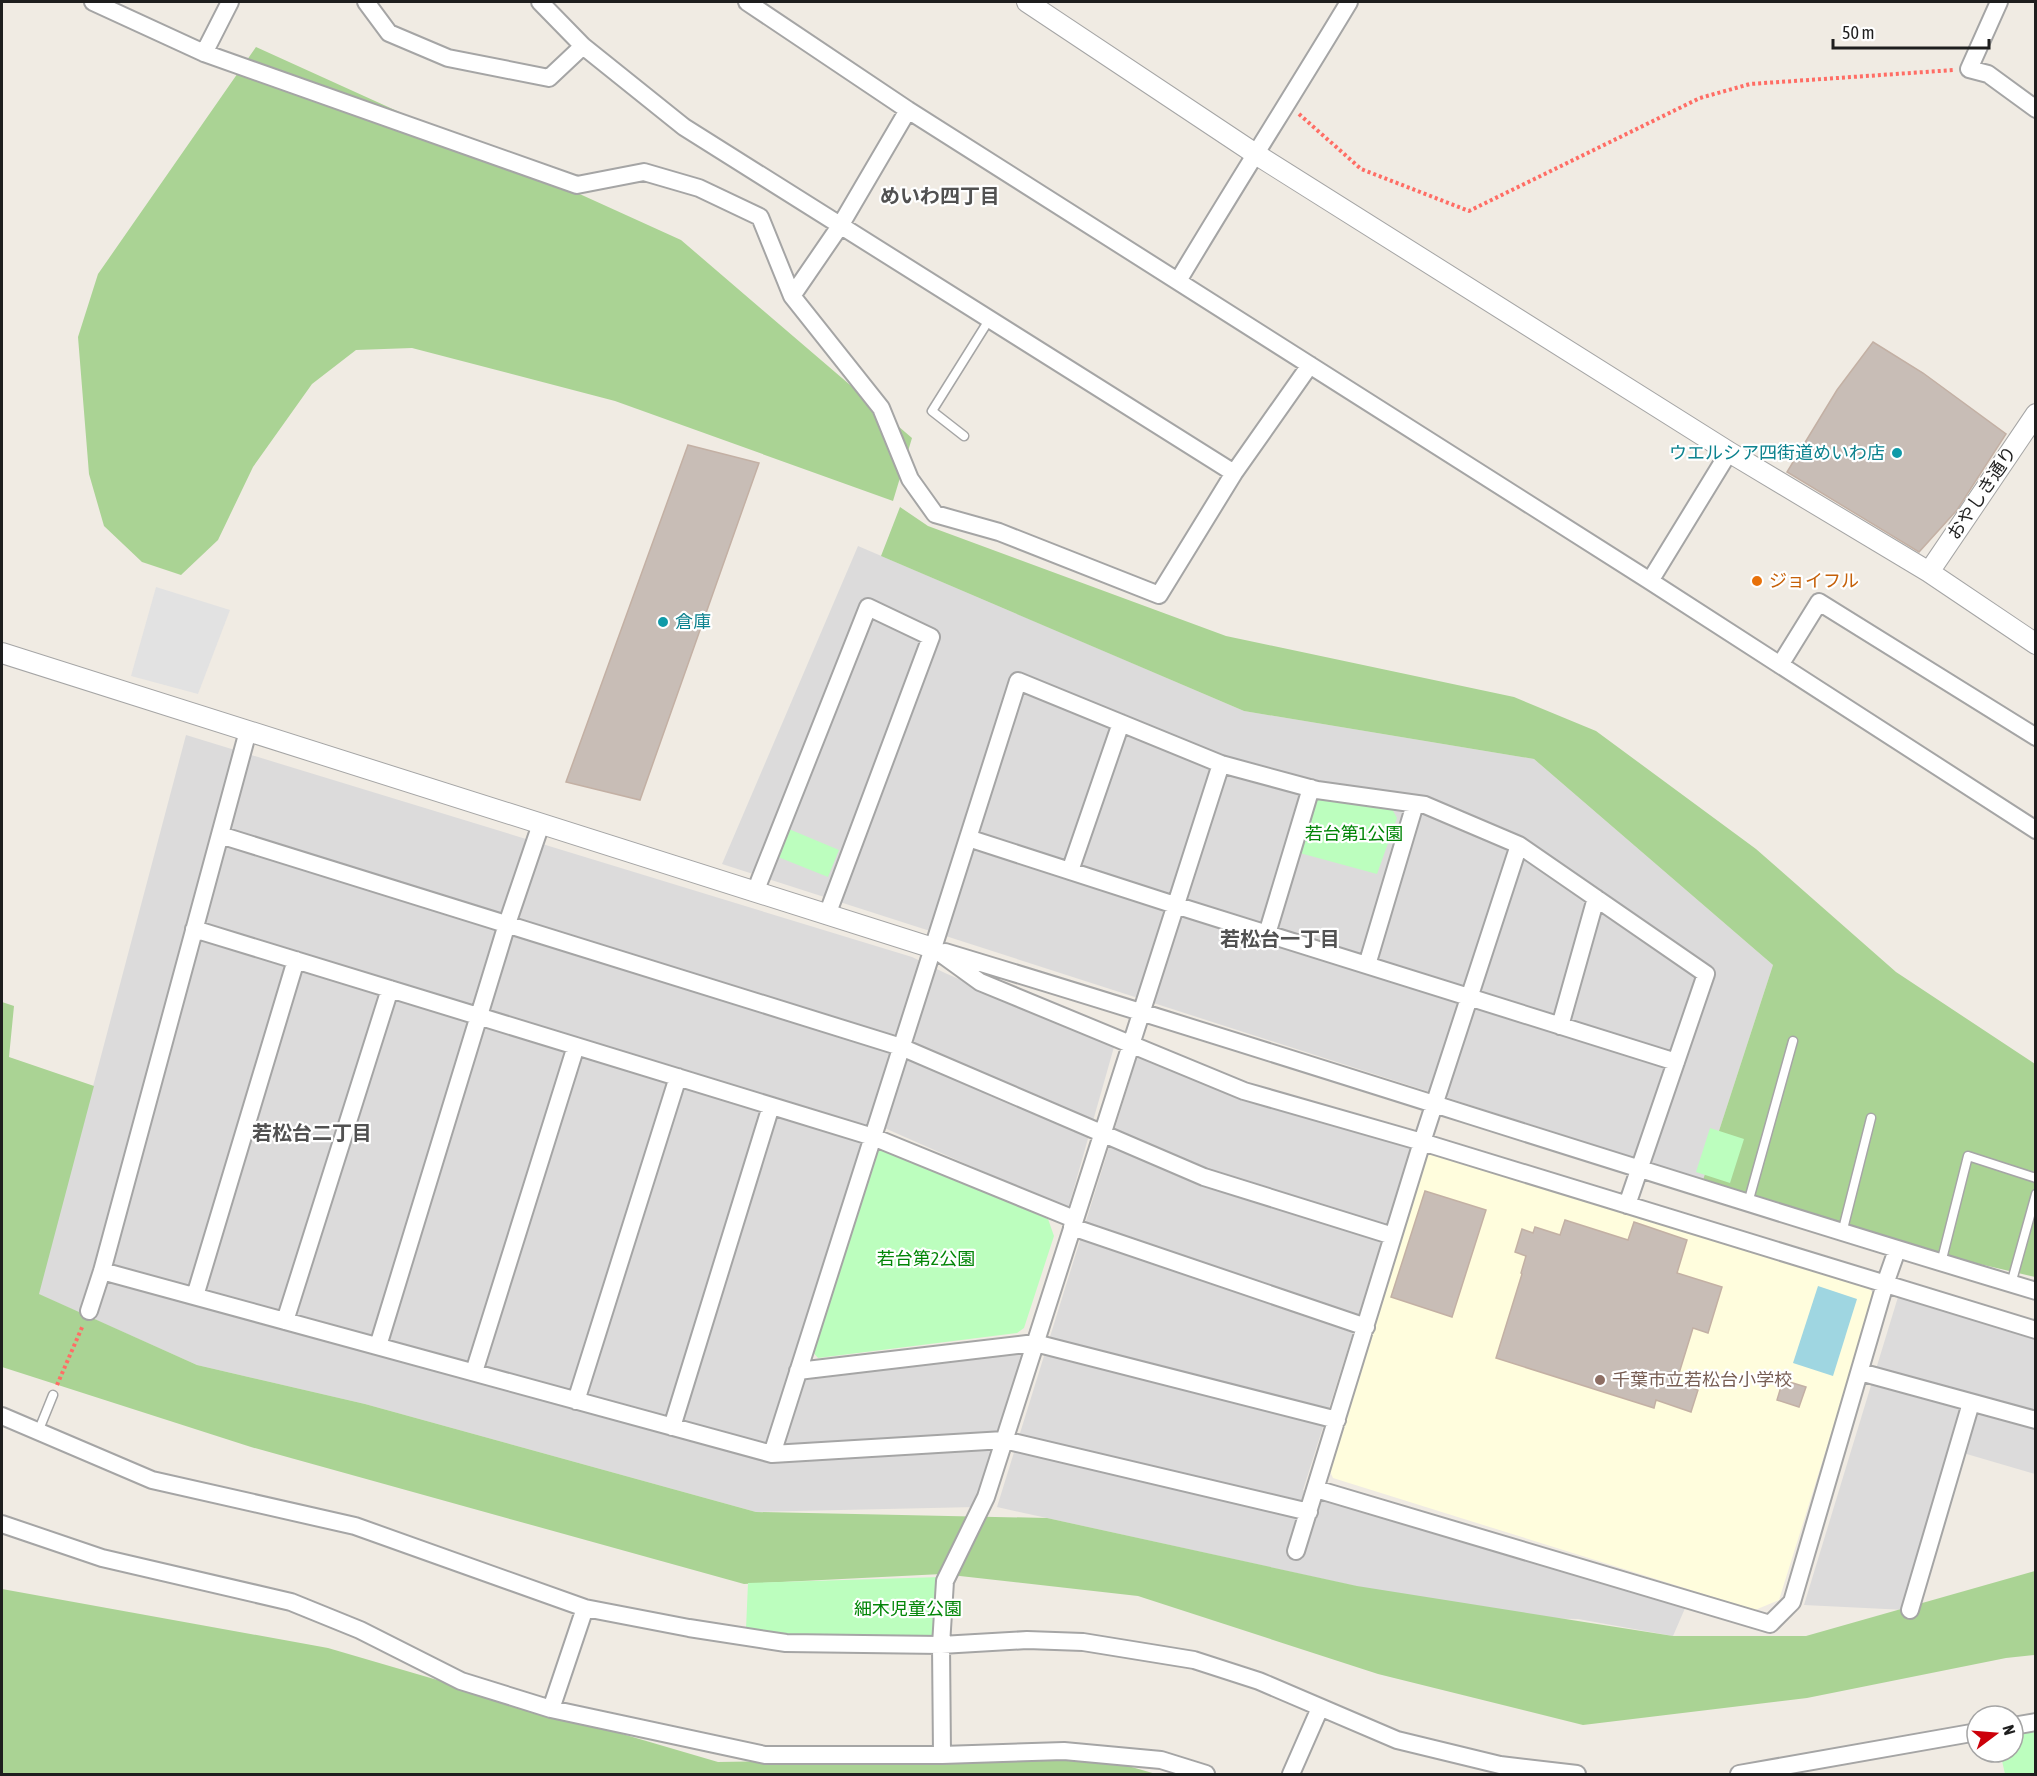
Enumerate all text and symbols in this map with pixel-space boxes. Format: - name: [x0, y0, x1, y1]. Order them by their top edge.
- scale bar: [1833, 12, 1989, 50]
- text: 50 m: [1842, 22, 1874, 43]
- district label: めいわ四丁目: [880, 184, 1000, 207]
- place label: ウエルシア四街道めいわ店: [1669, 442, 1885, 463]
- street label: おやしき通り: [1943, 442, 2020, 543]
- marker: ウエルシア四街道めいわ店: [1890, 446, 1904, 460]
- place label: ジョイフル: [1769, 570, 1859, 591]
- marker: ジョイフル: [1750, 574, 1764, 588]
- place label: 倉庫: [675, 611, 711, 632]
- marker: 倉庫: [656, 615, 670, 629]
- park label: 若台第1公園: [1305, 823, 1403, 844]
- district label: 若松台一丁目: [1220, 927, 1340, 950]
- district label: 若松台二丁目: [252, 1121, 372, 1144]
- park label: 若台第2公園: [877, 1248, 975, 1269]
- place label: 千葉市立若松台小学校: [1612, 1369, 1792, 1390]
- marker: 千葉市立若松台小学校: [1593, 1373, 1607, 1387]
- park label: 細木児童公園: [854, 1598, 962, 1619]
- north arrow: [1965, 1704, 2025, 1764]
- text: N: [1999, 1723, 2019, 1737]

